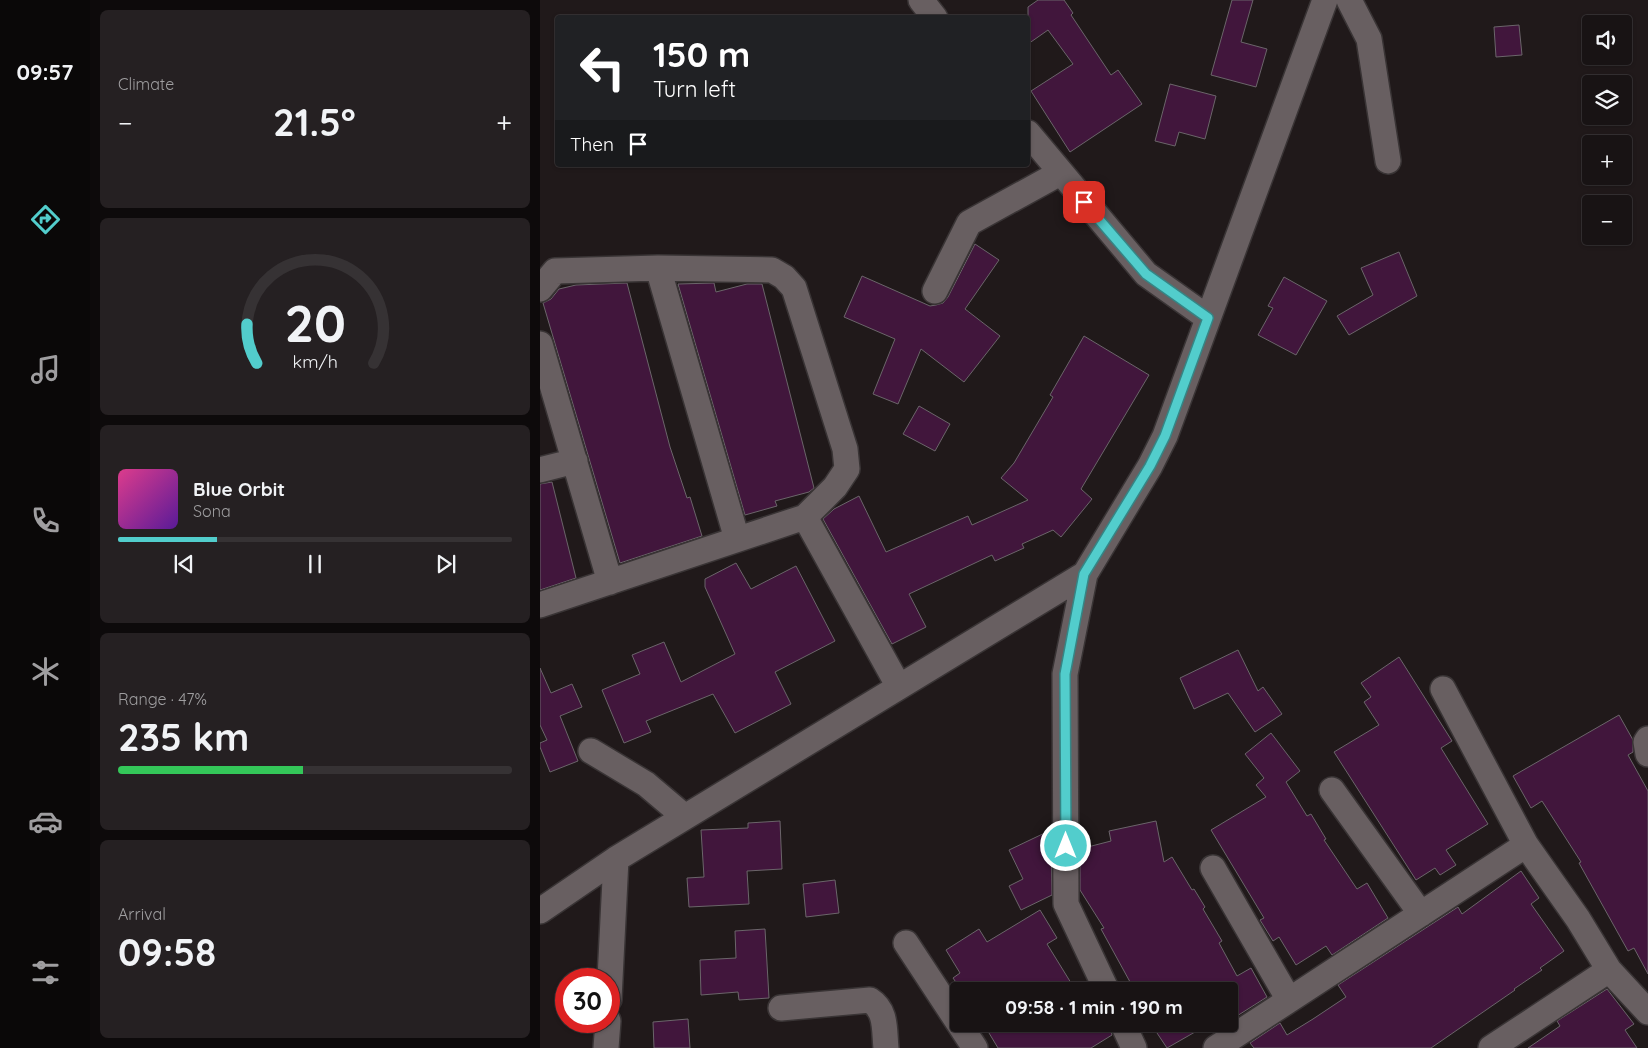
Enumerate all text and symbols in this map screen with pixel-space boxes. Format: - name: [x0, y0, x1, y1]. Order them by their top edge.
- map controls: [1582, 15, 1632, 245]
- button: sound: [1582, 15, 1632, 65]
- text: 150 m: [653, 32, 750, 76]
- icon: left: [570, 35, 635, 100]
- text: 09:57: [17, 58, 73, 86]
- text: Climate: [118, 74, 174, 94]
- text: Turn left: [653, 75, 736, 103]
- button: layers: [1582, 75, 1632, 125]
- text: 21.5°: [273, 98, 356, 146]
- text: −: [118, 105, 133, 140]
- text: +: [496, 105, 512, 140]
- icon: arrive: [624, 130, 652, 158]
- text: Then: [570, 132, 614, 156]
- button: +: [1582, 135, 1632, 185]
- pin: [1063, 181, 1105, 223]
- icon: arrive: [1070, 188, 1098, 216]
- button: −: [1582, 195, 1632, 245]
- icon: directions: [28, 202, 63, 237]
- text: 20: [284, 290, 346, 355]
- text: km/h: [292, 350, 338, 372]
- icon: music: [28, 352, 63, 387]
- text: Blue Orbit: [193, 477, 285, 501]
- text: Sona: [193, 501, 231, 521]
- icon: phone: [28, 503, 63, 538]
- icon: previous: [170, 550, 198, 578]
- icon: pause: [301, 550, 329, 578]
- icon: next: [432, 550, 460, 578]
- icon: climate: [28, 654, 63, 689]
- text: Range · 47%: [118, 689, 207, 709]
- text: 235 km: [118, 713, 249, 761]
- icon: car: [28, 804, 63, 839]
- position arrow: [1039, 819, 1091, 871]
- text: Arrival: [118, 904, 166, 924]
- text: 09:58: [118, 928, 216, 976]
- icon: filters: [28, 955, 63, 990]
- speed limit sign: 30: [555, 968, 620, 1033]
- text: 09:58 · 1 min · 190 m: [1005, 995, 1183, 1019]

